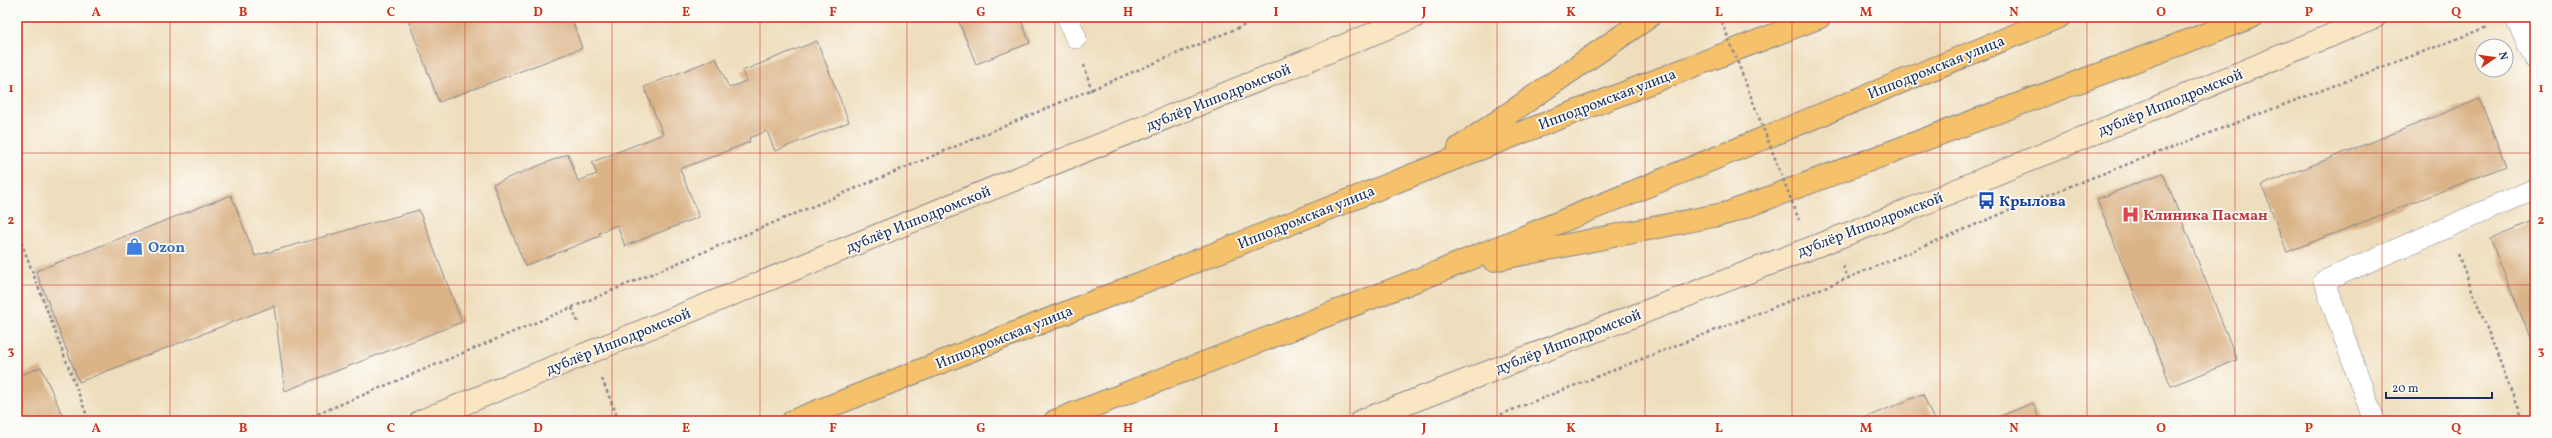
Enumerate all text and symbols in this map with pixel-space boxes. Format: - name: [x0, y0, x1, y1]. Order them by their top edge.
- text: A: [91, 4, 101, 22]
- text: B: [239, 4, 248, 22]
- text: C: [387, 4, 395, 22]
- text: D: [533, 4, 543, 22]
- text: E: [682, 4, 690, 22]
- text: F: [829, 4, 837, 22]
- text: G: [976, 4, 986, 22]
- text: H: [1123, 4, 1133, 22]
- text: I: [1274, 4, 1279, 22]
- text: J: [1421, 4, 1427, 22]
- text: K: [1566, 4, 1576, 22]
- text: L: [1715, 4, 1723, 22]
- text: M: [1860, 4, 1873, 22]
- text: N: [2009, 4, 2019, 22]
- text: O: [2156, 4, 2166, 22]
- text: P: [2305, 4, 2313, 22]
- text: Q: [2451, 4, 2462, 22]
- street label: Ипподромская улица: [1865, 31, 2008, 106]
- north arrow: [2474, 38, 2514, 78]
- text: N: [2494, 51, 2510, 62]
- street label: дублёр Ипподромской: [1143, 60, 1294, 137]
- street label: Ипподромская улица: [1536, 64, 1680, 136]
- street label: дублёр Ипподромской: [2095, 65, 2246, 142]
- text: 1: [8, 80, 14, 98]
- text: 1: [2538, 80, 2544, 98]
- street label: Ипподромская улица: [1235, 181, 1378, 256]
- street label: дублёр Ипподромской: [843, 182, 994, 259]
- street label: дублёр Ипподромской: [1795, 188, 1947, 263]
- bus stop icon: Крылова: [1976, 191, 1996, 211]
- place label: Крылова: [1999, 192, 2066, 213]
- hospital icon: Клиника Пасман: [2120, 205, 2140, 225]
- place label: Клиника Пасман: [2143, 206, 2268, 227]
- text: 2: [8, 212, 15, 230]
- text: 2: [2538, 212, 2545, 230]
- shop icon: Ozon: [125, 237, 145, 257]
- place label: Ozon: [148, 238, 185, 259]
- street label: Ипподромская улица: [933, 301, 1076, 376]
- street label: дублёр Ипподромской: [543, 304, 694, 381]
- street label: дублёр Ипподромской: [1493, 305, 1645, 380]
- text: 3: [8, 343, 15, 361]
- text: 3: [2538, 343, 2545, 361]
- scale bar: [2386, 374, 2492, 400]
- text: 20 m: [2392, 381, 2419, 397]
- text: A: [91, 420, 101, 438]
- text: B: [239, 420, 248, 438]
- text: C: [387, 420, 395, 438]
- text: D: [533, 420, 543, 438]
- text: E: [682, 420, 690, 438]
- text: F: [829, 420, 837, 438]
- text: G: [976, 420, 986, 438]
- text: H: [1123, 420, 1133, 438]
- text: I: [1274, 420, 1279, 438]
- text: J: [1421, 420, 1427, 438]
- text: K: [1566, 420, 1576, 438]
- text: L: [1715, 420, 1723, 438]
- text: M: [1860, 420, 1873, 438]
- text: N: [2009, 420, 2019, 438]
- text: O: [2156, 420, 2166, 438]
- text: P: [2305, 420, 2313, 438]
- text: Q: [2451, 420, 2462, 438]

